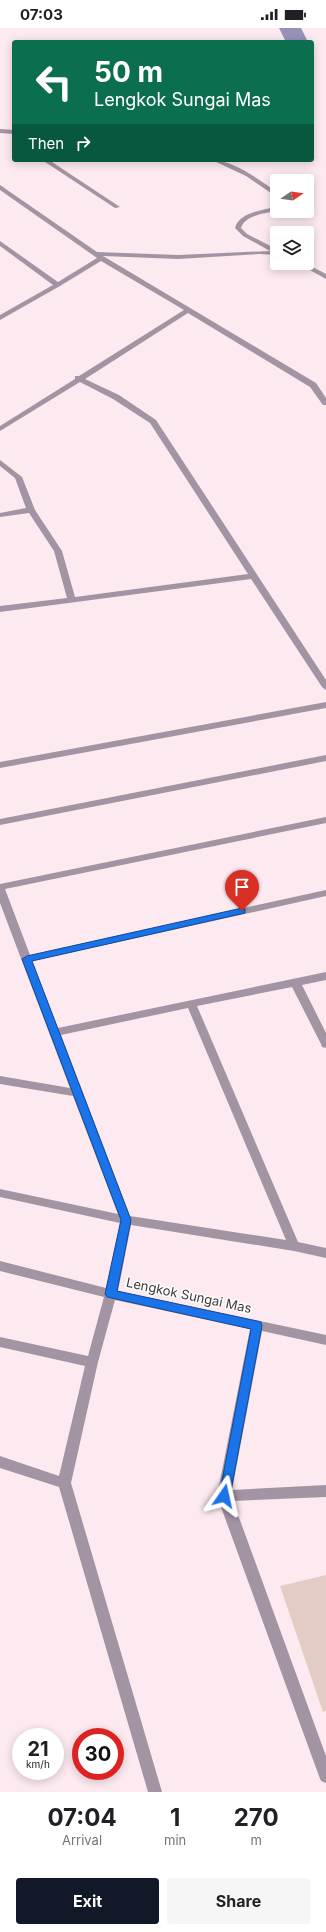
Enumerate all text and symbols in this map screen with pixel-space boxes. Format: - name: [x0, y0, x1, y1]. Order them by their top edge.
- text: 07:03: [20, 5, 63, 24]
- text: 50 m: [94, 55, 163, 89]
- icon: left: [28, 56, 80, 108]
- text: Lengkok Sungai Mas: [94, 89, 271, 110]
- icon: right: [72, 132, 94, 154]
- text: Then: [28, 134, 64, 153]
- north arrow: [270, 174, 314, 218]
- map controls: [270, 174, 314, 270]
- button: layers: [270, 226, 314, 270]
- pin: [225, 870, 259, 911]
- icon: arrive: [231, 876, 253, 898]
- street label: Lengkok Sungai Mas: [125, 1274, 253, 1316]
- position arrow: [203, 1475, 245, 1517]
- speed limit sign: 30: [72, 1728, 124, 1780]
- text: 21: [27, 1737, 49, 1761]
- text: km/h: [26, 1758, 50, 1770]
- text: 07:04: [47, 1803, 117, 1832]
- text: 1: [170, 1803, 180, 1832]
- text: 270: [234, 1803, 279, 1832]
- text: Arrival: [62, 1832, 102, 1848]
- text: min: [164, 1832, 186, 1848]
- text: m: [250, 1832, 262, 1848]
- button: Exit: [16, 1878, 159, 1924]
- button: Share: [167, 1878, 310, 1924]

